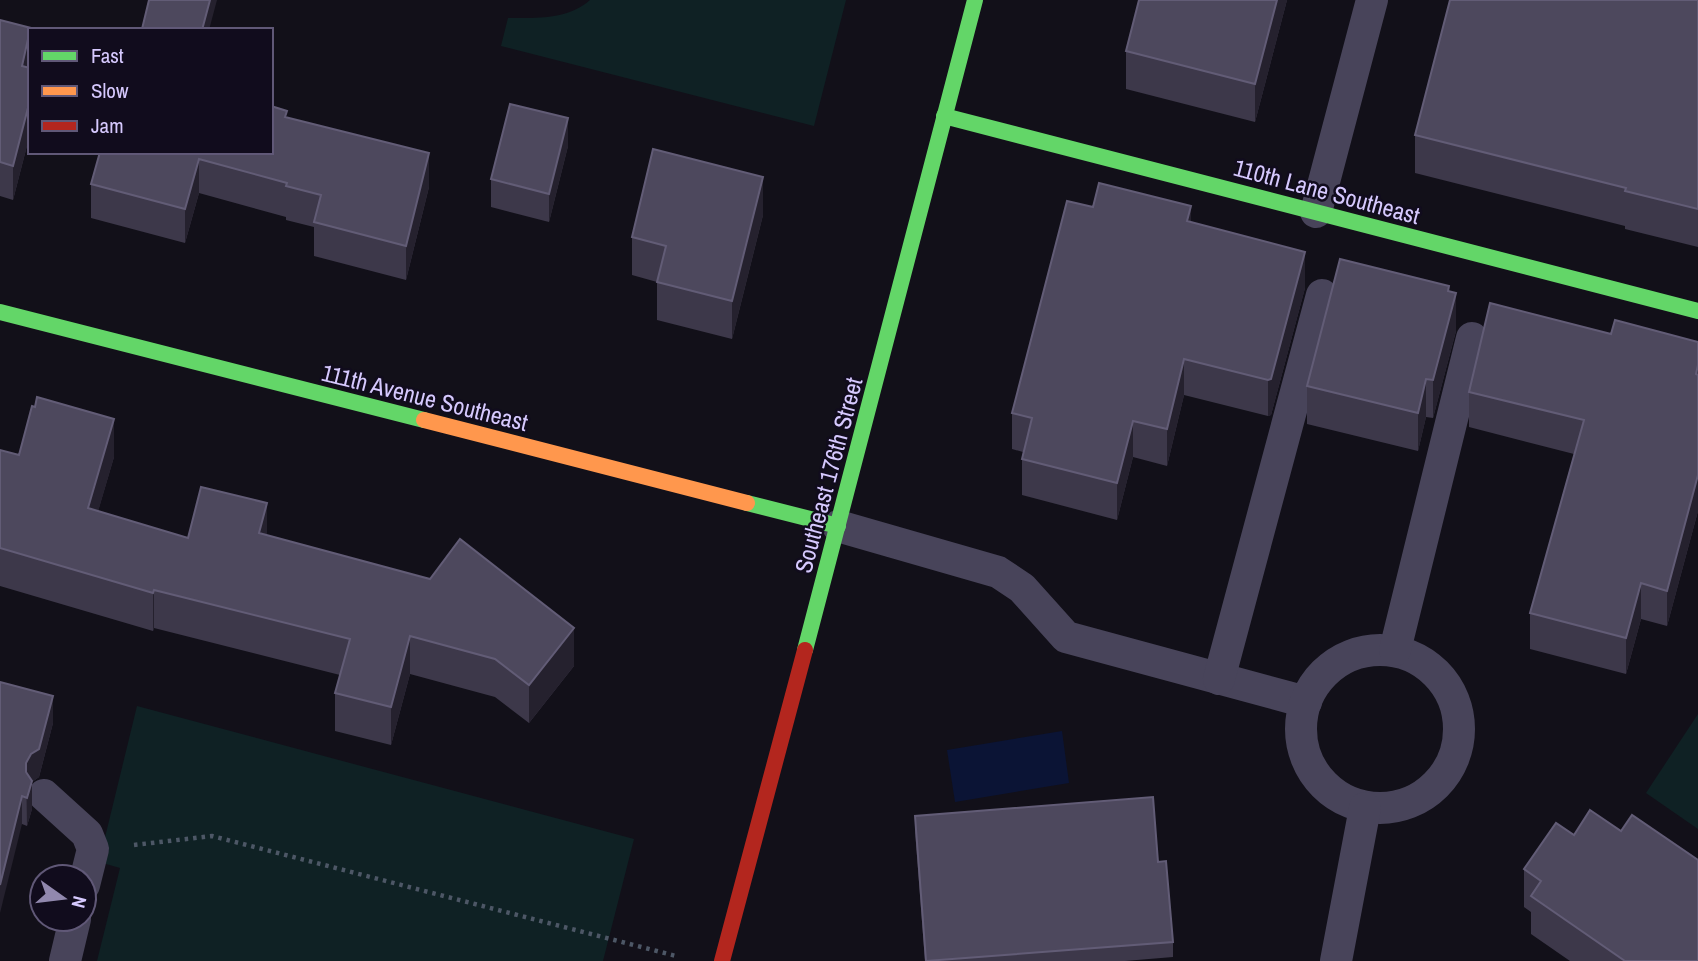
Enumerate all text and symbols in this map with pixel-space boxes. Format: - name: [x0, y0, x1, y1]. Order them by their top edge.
- legend: [28, 28, 273, 154]
- text: Fast: [91, 41, 124, 70]
- text: Slow: [91, 76, 129, 105]
- text: Jam: [91, 111, 124, 140]
- street label: 110th Lane Southeast: [1231, 151, 1424, 231]
- street label: 111th Avenue Southeast: [319, 356, 532, 438]
- street label: Southeast 176th Street: [786, 373, 870, 576]
- north arrow: [28, 863, 98, 933]
- text: N: [66, 894, 93, 911]

